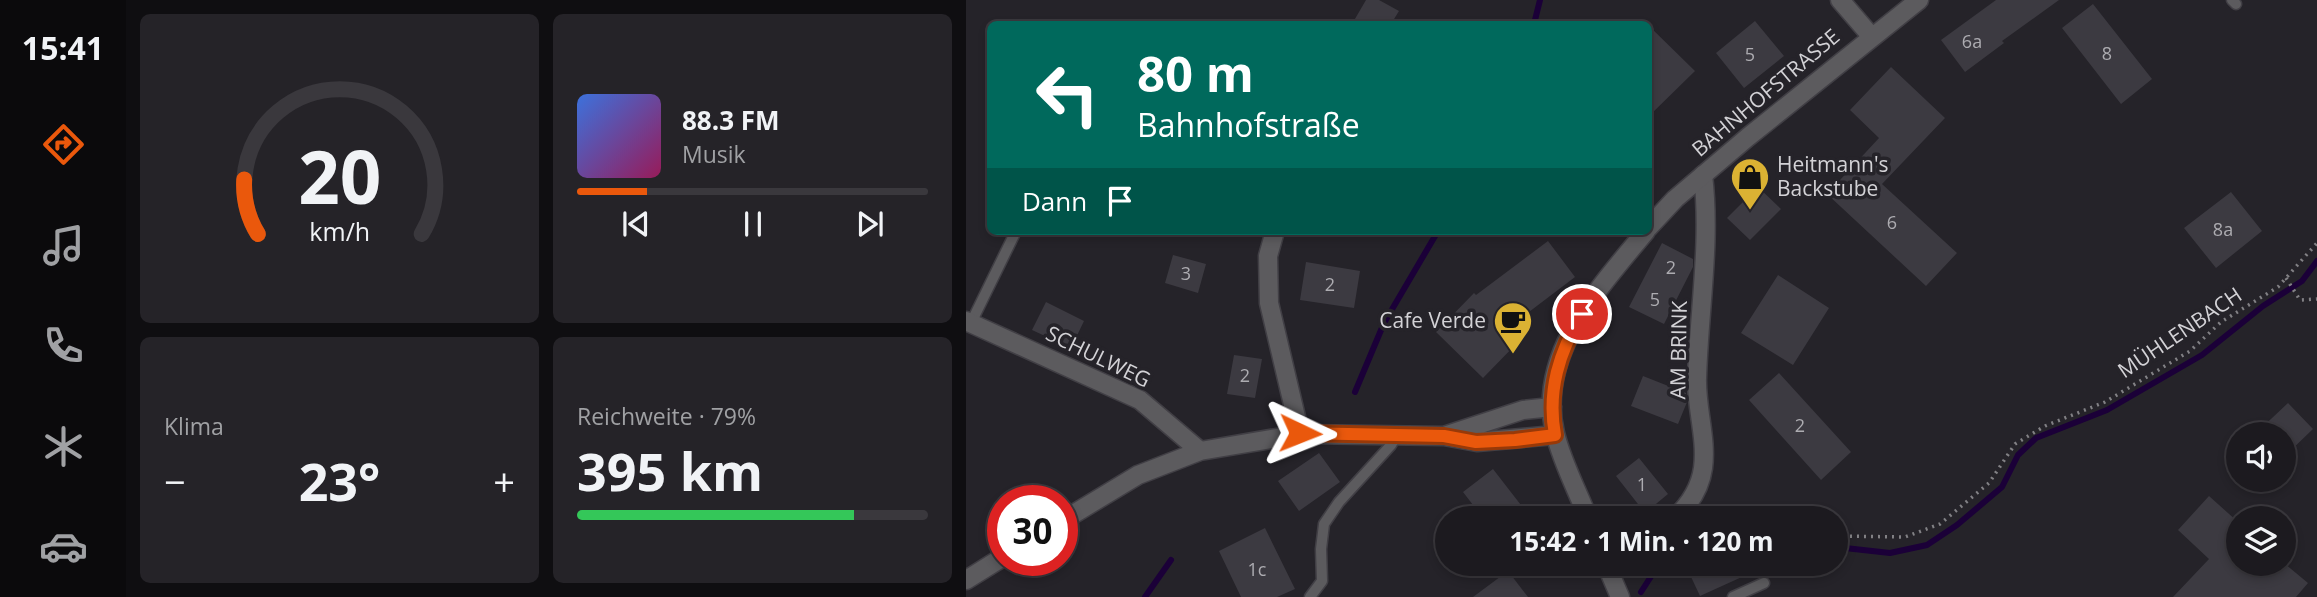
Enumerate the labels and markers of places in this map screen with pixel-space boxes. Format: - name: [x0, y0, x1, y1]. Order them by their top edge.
- place label: Heitmann's Backstube: [1777, 150, 1889, 202]
- shop icon: Heitmann's Backstube: [1729, 156, 1771, 211]
- pin: [1552, 284, 1612, 344]
- cafe icon: Cafe Verde: [1492, 300, 1534, 355]
- place label: Cafe Verde: [1379, 306, 1486, 334]

